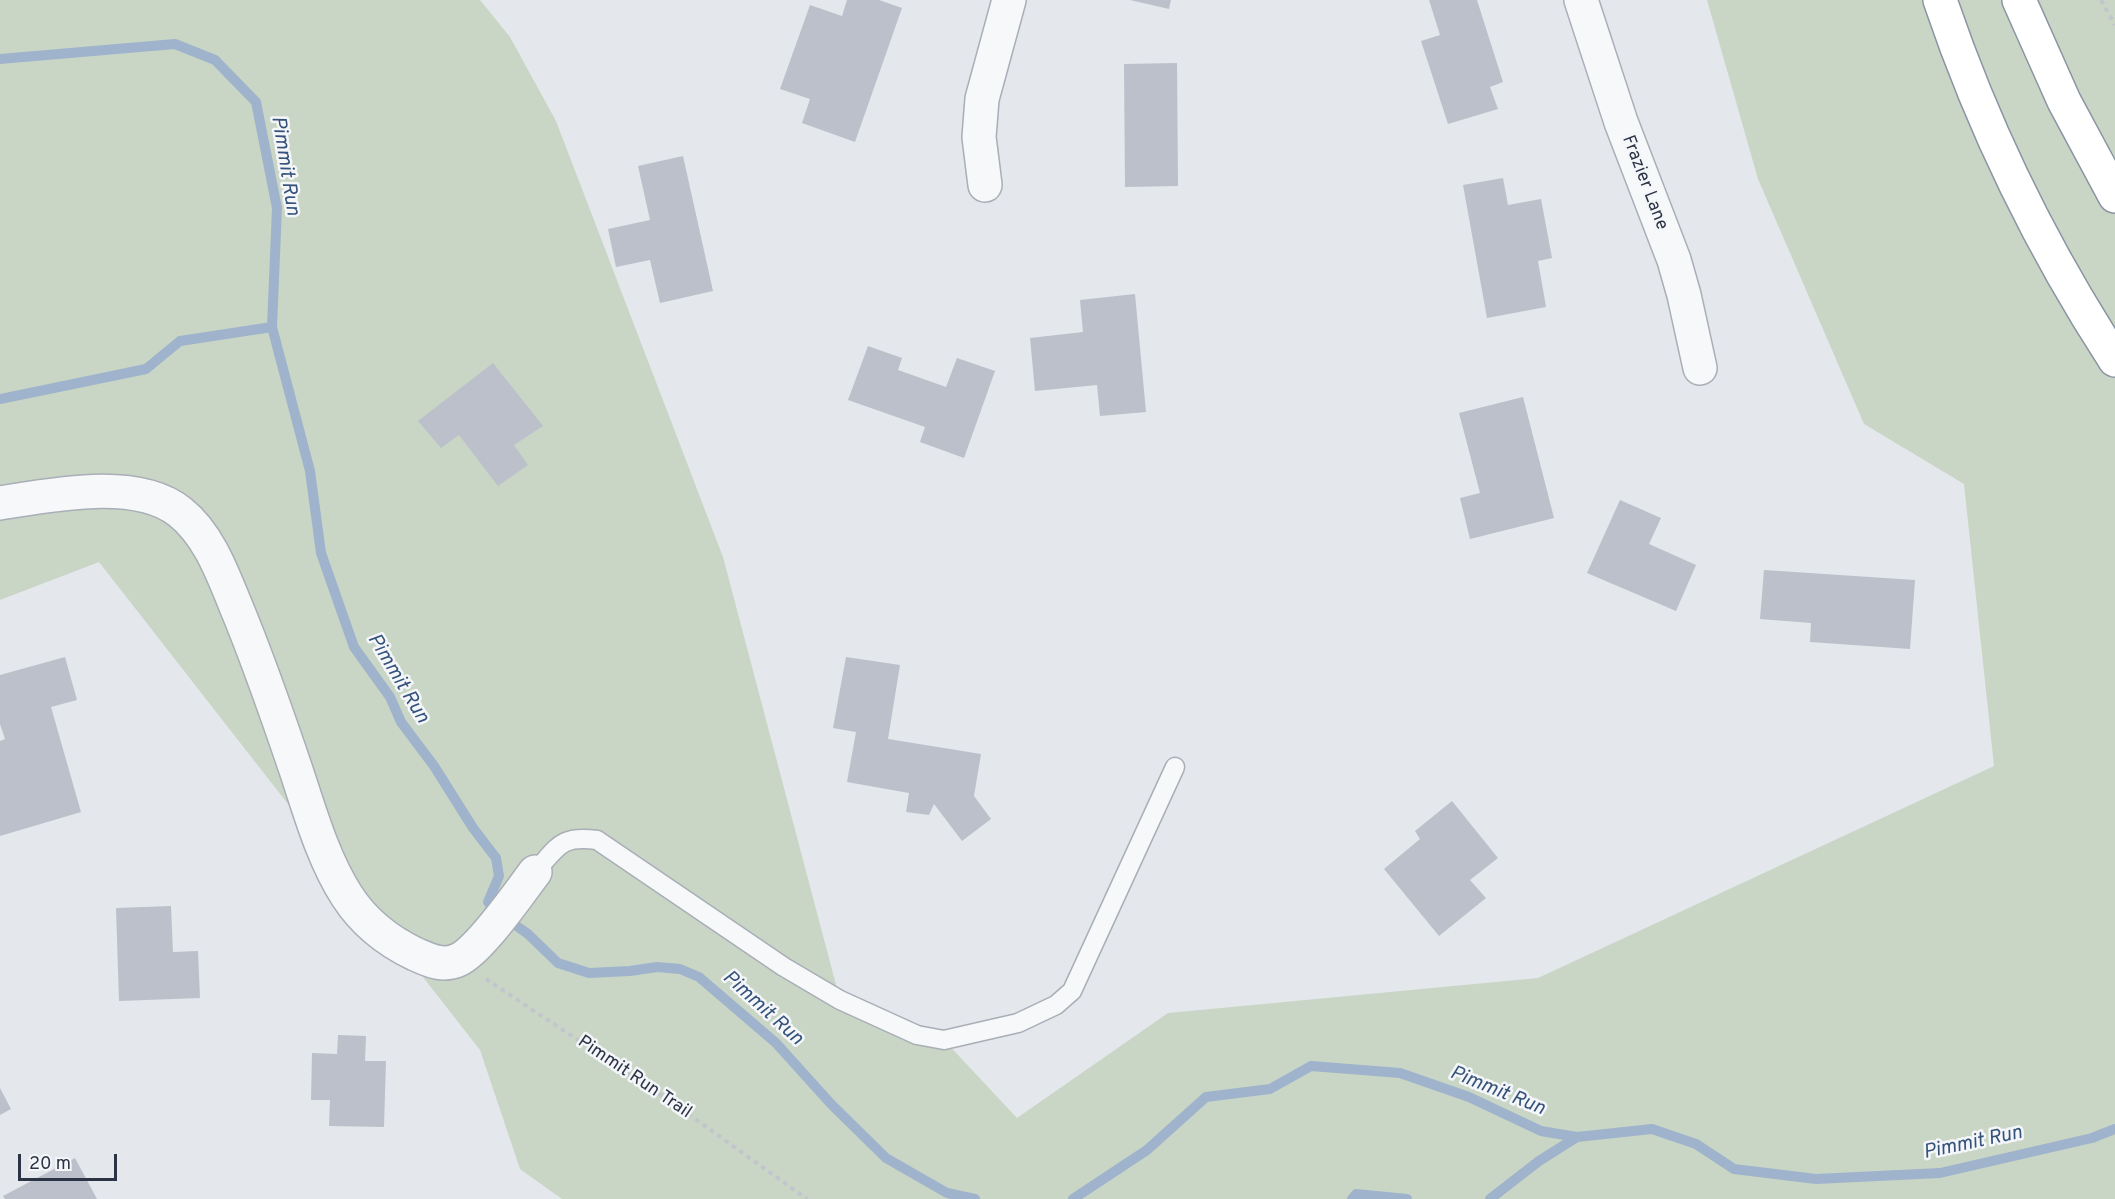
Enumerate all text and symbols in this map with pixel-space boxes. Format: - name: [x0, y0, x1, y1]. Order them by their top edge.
- water label: Pimmit Run: [264, 114, 304, 218]
- street label: Frazier Lane: [1616, 133, 1672, 233]
- water label: Pimmit Run: [361, 630, 433, 728]
- water label: Pimmit Run: [717, 966, 807, 1052]
- street label: Pimmit Run Trail: [573, 1032, 695, 1124]
- water label: Pimmit Run: [1446, 1062, 1548, 1122]
- water label: Pimmit Run: [1921, 1122, 2025, 1166]
- scale bar: [21, 1142, 120, 1180]
- text: 20 m: [29, 1153, 71, 1176]

